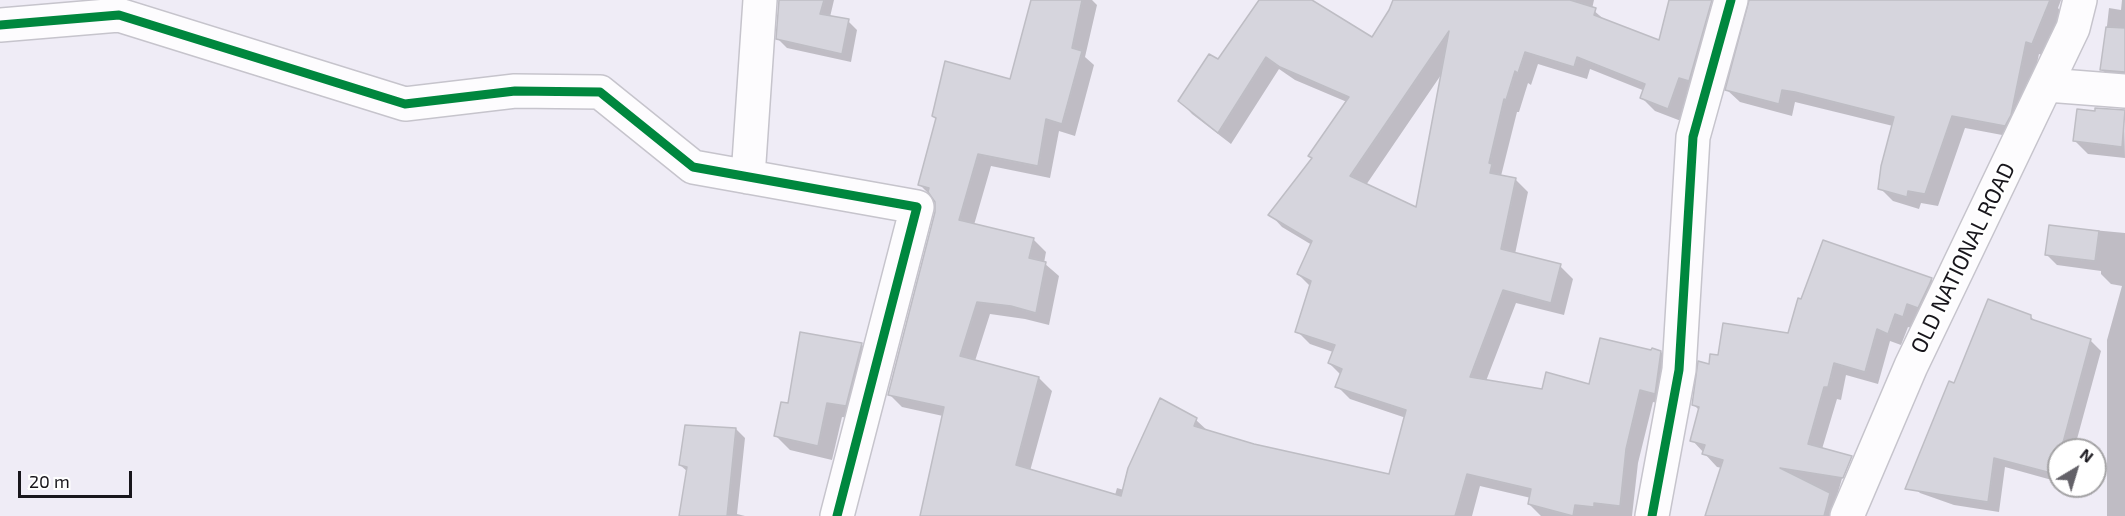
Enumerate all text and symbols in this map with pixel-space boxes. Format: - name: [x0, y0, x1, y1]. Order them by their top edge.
- street label: OLD NATIONAL ROAD: [1905, 158, 2021, 358]
- north arrow: [2047, 438, 2107, 498]
- text: N: [2077, 444, 2098, 466]
- scale bar: [21, 459, 135, 497]
- text: 20 m: [29, 470, 70, 492]

